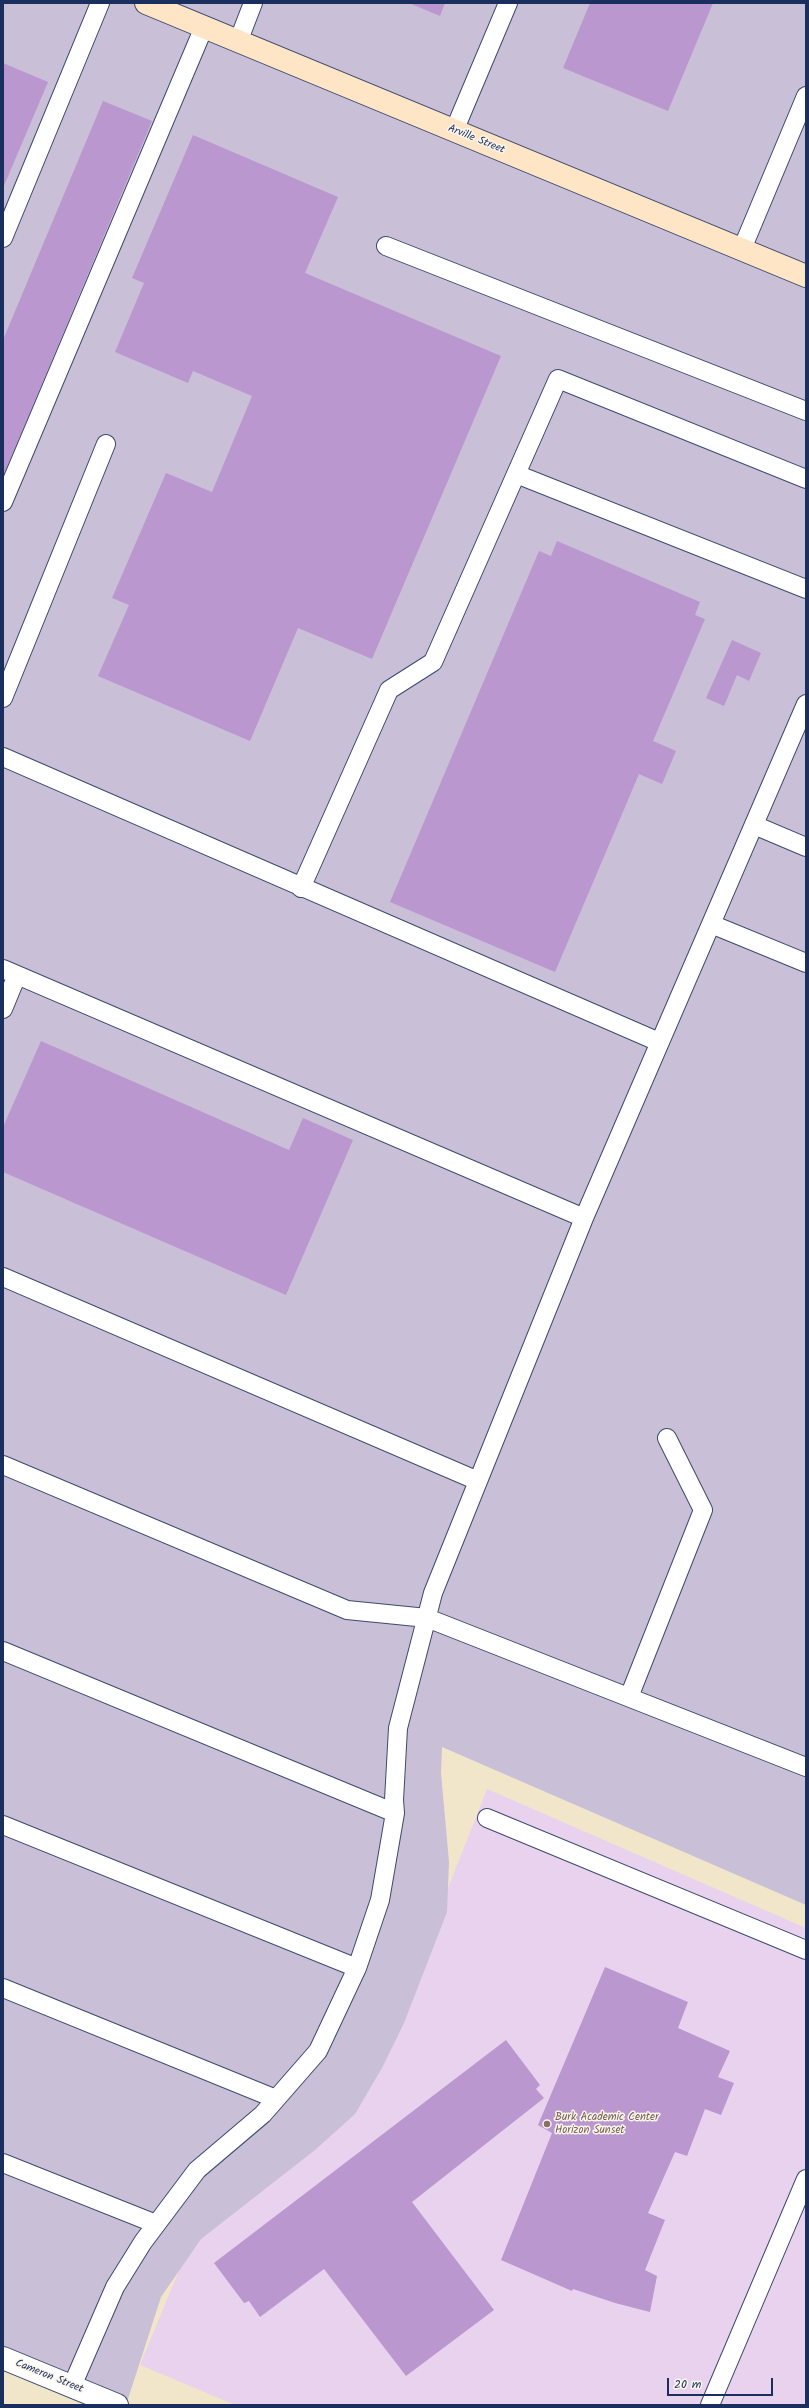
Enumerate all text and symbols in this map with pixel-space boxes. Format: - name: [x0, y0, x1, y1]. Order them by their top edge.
- street label: Arville Street: [446, 123, 506, 157]
- place label: Burk Academic Center Horizon Sunset: [555, 2111, 659, 2137]
- marker: Burk Academic Center Horizon Sunset: [542, 2119, 552, 2129]
- street label: Cameron Street: [13, 2357, 85, 2397]
- scale bar: [669, 2370, 775, 2396]
- text: 20 m: [674, 2375, 701, 2394]

